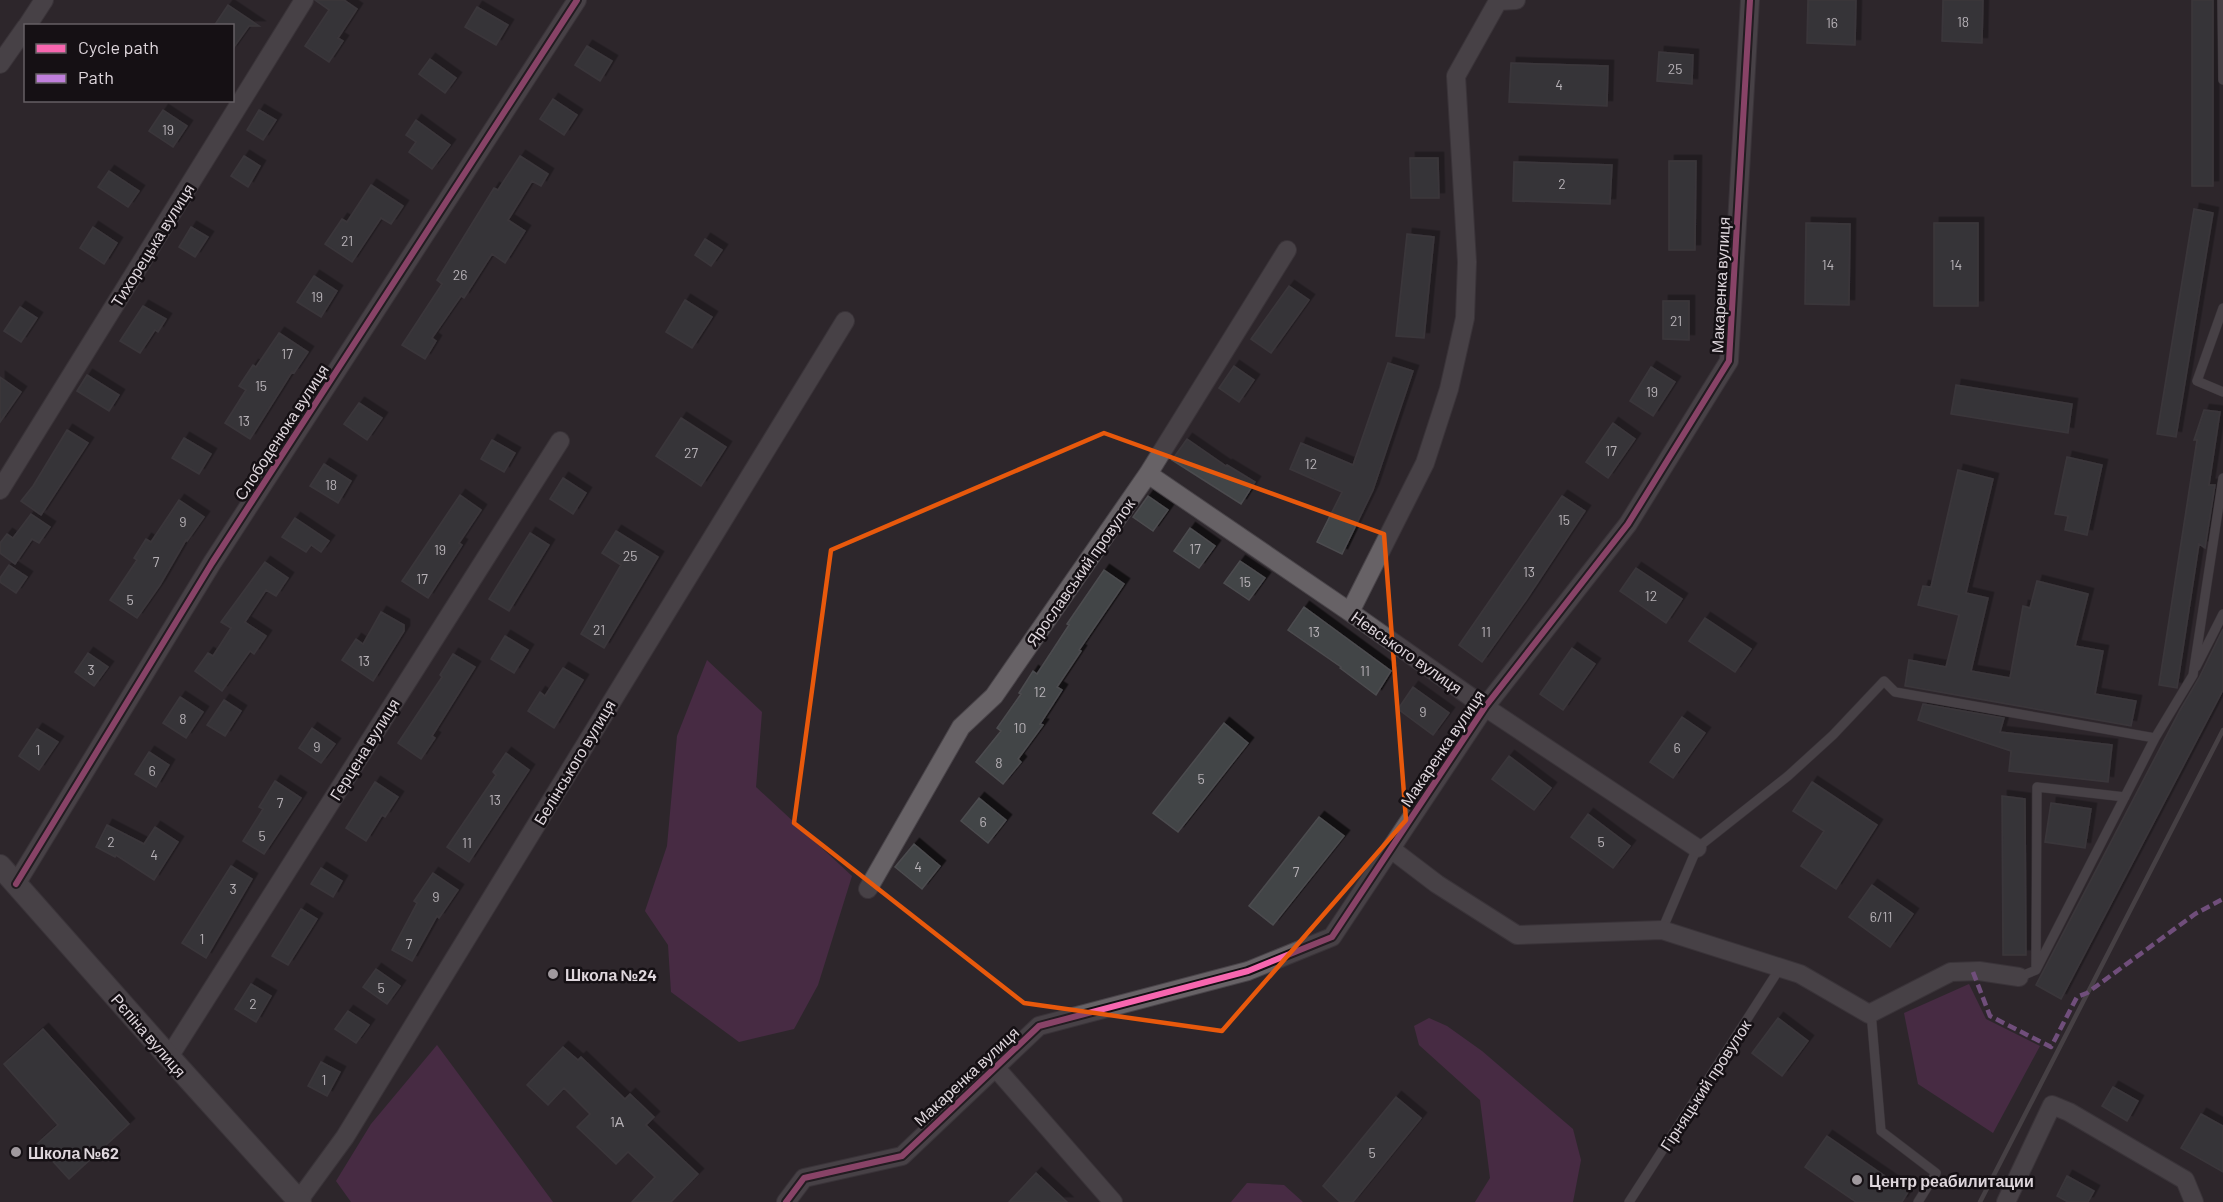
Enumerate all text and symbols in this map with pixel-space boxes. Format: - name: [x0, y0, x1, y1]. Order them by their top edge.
- house number: 18: [1957, 13, 1969, 30]
- house number: 16: [1826, 14, 1838, 31]
- legend: [24, 24, 234, 102]
- text: Cycle path: [78, 36, 159, 58]
- house number: 25: [1668, 60, 1682, 77]
- text: Path: [78, 66, 114, 88]
- house number: 4: [1555, 76, 1563, 93]
- house number: 19: [162, 121, 174, 138]
- house number: 2: [1558, 175, 1566, 192]
- street label: Тихорецька вулиця: [106, 180, 198, 310]
- street label: Макаренка вулиця: [1707, 216, 1733, 354]
- house number: 21: [341, 232, 353, 249]
- house number: 14: [1822, 256, 1834, 273]
- house number: 14: [1950, 256, 1962, 273]
- house number: 26: [453, 266, 467, 283]
- house number: 19: [311, 288, 323, 305]
- house number: 21: [1670, 312, 1682, 329]
- house number: 17: [281, 345, 293, 362]
- street label: Слободенюка вулиця: [230, 361, 332, 503]
- house number: 15: [255, 377, 267, 394]
- house number: 19: [1646, 383, 1658, 400]
- house number: 13: [238, 412, 250, 429]
- house number: 17: [1605, 442, 1617, 459]
- house number: 27: [684, 444, 698, 461]
- house number: 12: [1305, 455, 1317, 472]
- house number: 18: [325, 476, 337, 493]
- street label: Ярославський провулок: [1022, 494, 1139, 650]
- house number: 15: [1558, 511, 1570, 528]
- house number: 9: [179, 513, 187, 530]
- house number: 17: [1189, 540, 1201, 557]
- house number: 19: [434, 541, 446, 558]
- house number: 25: [623, 547, 637, 564]
- house number: 7: [153, 553, 160, 570]
- house number: 13: [1523, 563, 1535, 580]
- house number: 17: [416, 570, 428, 587]
- house number: 15: [1239, 573, 1251, 590]
- house number: 12: [1645, 587, 1657, 604]
- house number: 5: [126, 591, 134, 608]
- street label: Невського вулиця: [1348, 607, 1466, 697]
- house number: 21: [593, 621, 605, 638]
- house number: 13: [1308, 623, 1320, 640]
- house number: 11: [1481, 623, 1491, 640]
- house number: 13: [358, 652, 370, 669]
- house number: 3: [87, 661, 95, 678]
- house number: 11: [1360, 662, 1370, 679]
- house number: 12: [1034, 683, 1046, 700]
- street label: Макаренка вулиця: [1396, 686, 1488, 810]
- street label: Герцена вулиця: [325, 695, 403, 803]
- street label: Белінського вулиця: [529, 696, 619, 828]
- house number: 9: [1419, 703, 1427, 720]
- house number: 8: [179, 710, 187, 727]
- house number: 10: [1014, 719, 1026, 736]
- house number: 9: [313, 738, 321, 755]
- house number: 6: [1673, 739, 1681, 756]
- house number: 1: [36, 741, 40, 758]
- house number: 8: [995, 754, 1003, 771]
- house number: 6: [148, 762, 156, 779]
- house number: 5: [1197, 770, 1205, 787]
- house number: 13: [489, 791, 501, 808]
- house number: 7: [277, 794, 284, 811]
- house number: 6: [979, 813, 987, 830]
- house number: 5: [258, 827, 266, 844]
- house number: 2: [107, 833, 115, 850]
- house number: 5: [1597, 833, 1605, 850]
- house number: 11: [462, 834, 472, 851]
- house number: 4: [150, 846, 158, 863]
- house number: 4: [914, 858, 922, 875]
- house number: 7: [1293, 863, 1300, 880]
- house number: 3: [229, 880, 237, 897]
- house number: 9: [432, 888, 440, 905]
- house number: 6/11: [1870, 908, 1892, 925]
- house number: 1: [200, 930, 204, 947]
- house number: 7: [406, 935, 413, 952]
- place label: Школа №24: [565, 965, 657, 984]
- marker: Школа №24: [546, 967, 560, 981]
- house number: 5: [377, 979, 385, 996]
- street label: Рєпіна вулиця: [108, 990, 190, 1080]
- house number: 2: [249, 995, 257, 1012]
- street label: Гірняцький провулок: [1656, 1015, 1755, 1154]
- street label: Макаренка вулиця: [910, 1022, 1022, 1130]
- house number: 1: [322, 1071, 326, 1088]
- house number: 1А: [610, 1113, 625, 1130]
- place label: Школа №62: [28, 1143, 119, 1162]
- house number: 5: [1368, 1144, 1376, 1161]
- marker: Школа №62: [9, 1145, 23, 1159]
- place label: Центр реабилитации: [1869, 1171, 2034, 1190]
- marker: Центр реабилитации: [1850, 1173, 1864, 1187]

